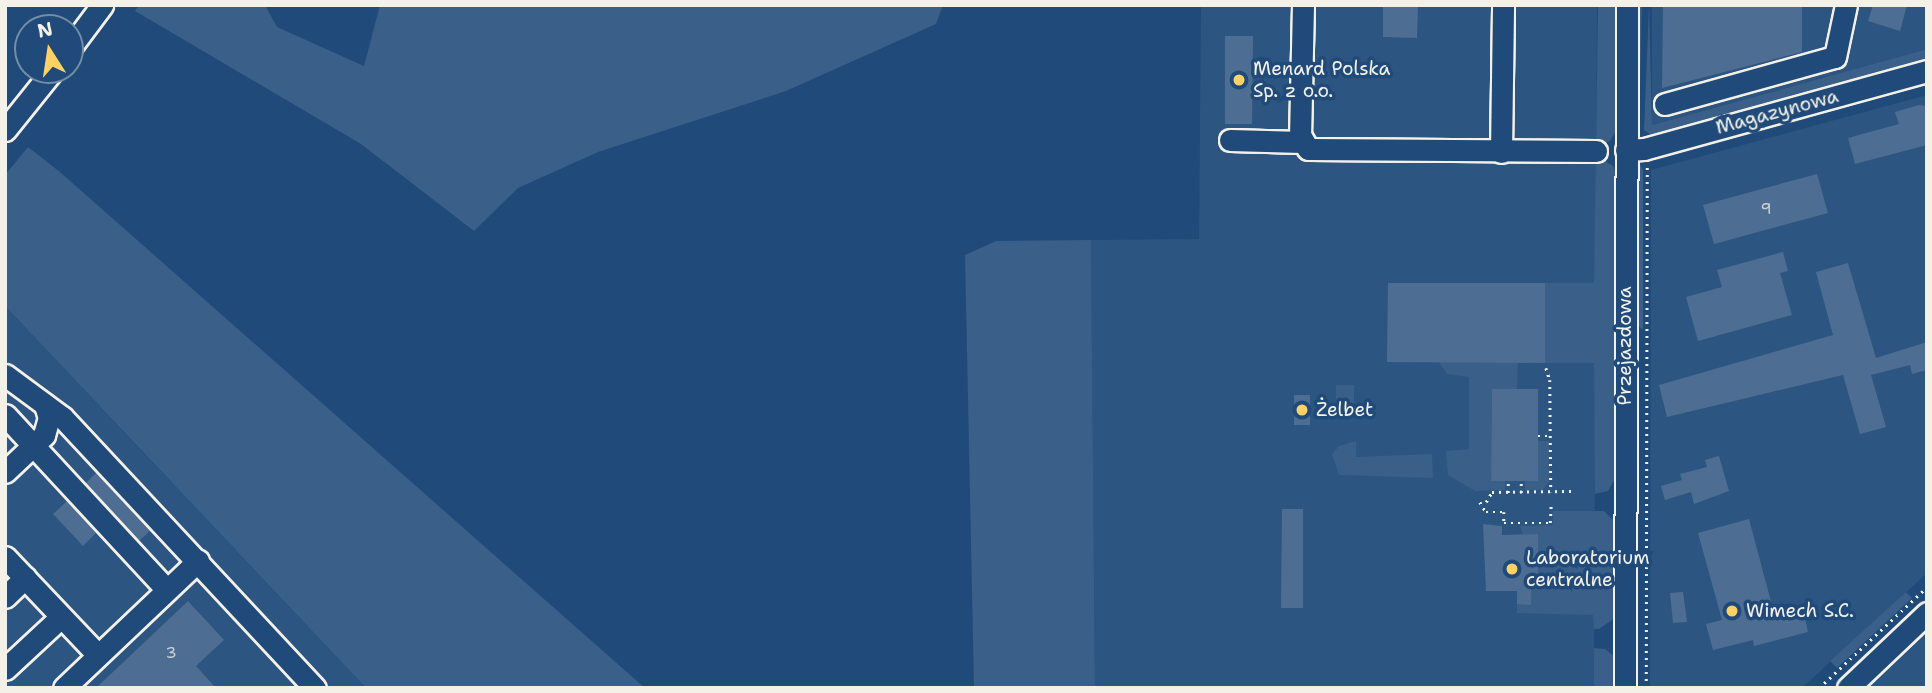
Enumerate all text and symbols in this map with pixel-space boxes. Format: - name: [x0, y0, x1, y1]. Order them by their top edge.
- north arrow: [14, 14, 84, 84]
- text: N: [35, 16, 55, 44]
- place label: Menard Polska Sp. z o.o.: [1253, 58, 1390, 102]
- marker: Menard Polska Sp. z o.o.: [1231, 72, 1247, 88]
- street label: Magazynowa: [1713, 85, 1841, 139]
- house number: 9: [1760, 199, 1772, 219]
- street label: Przejazdowa: [1614, 286, 1636, 406]
- place label: Żelbet: [1316, 399, 1373, 421]
- marker: Żelbet: [1294, 402, 1310, 418]
- place label: Laboratorium centralne: [1526, 547, 1650, 591]
- marker: Laboratorium centralne: [1504, 561, 1520, 577]
- place label: Wimech S.C.: [1746, 600, 1854, 622]
- marker: Wimech S.C.: [1724, 603, 1740, 619]
- house number: 3: [165, 643, 177, 663]

